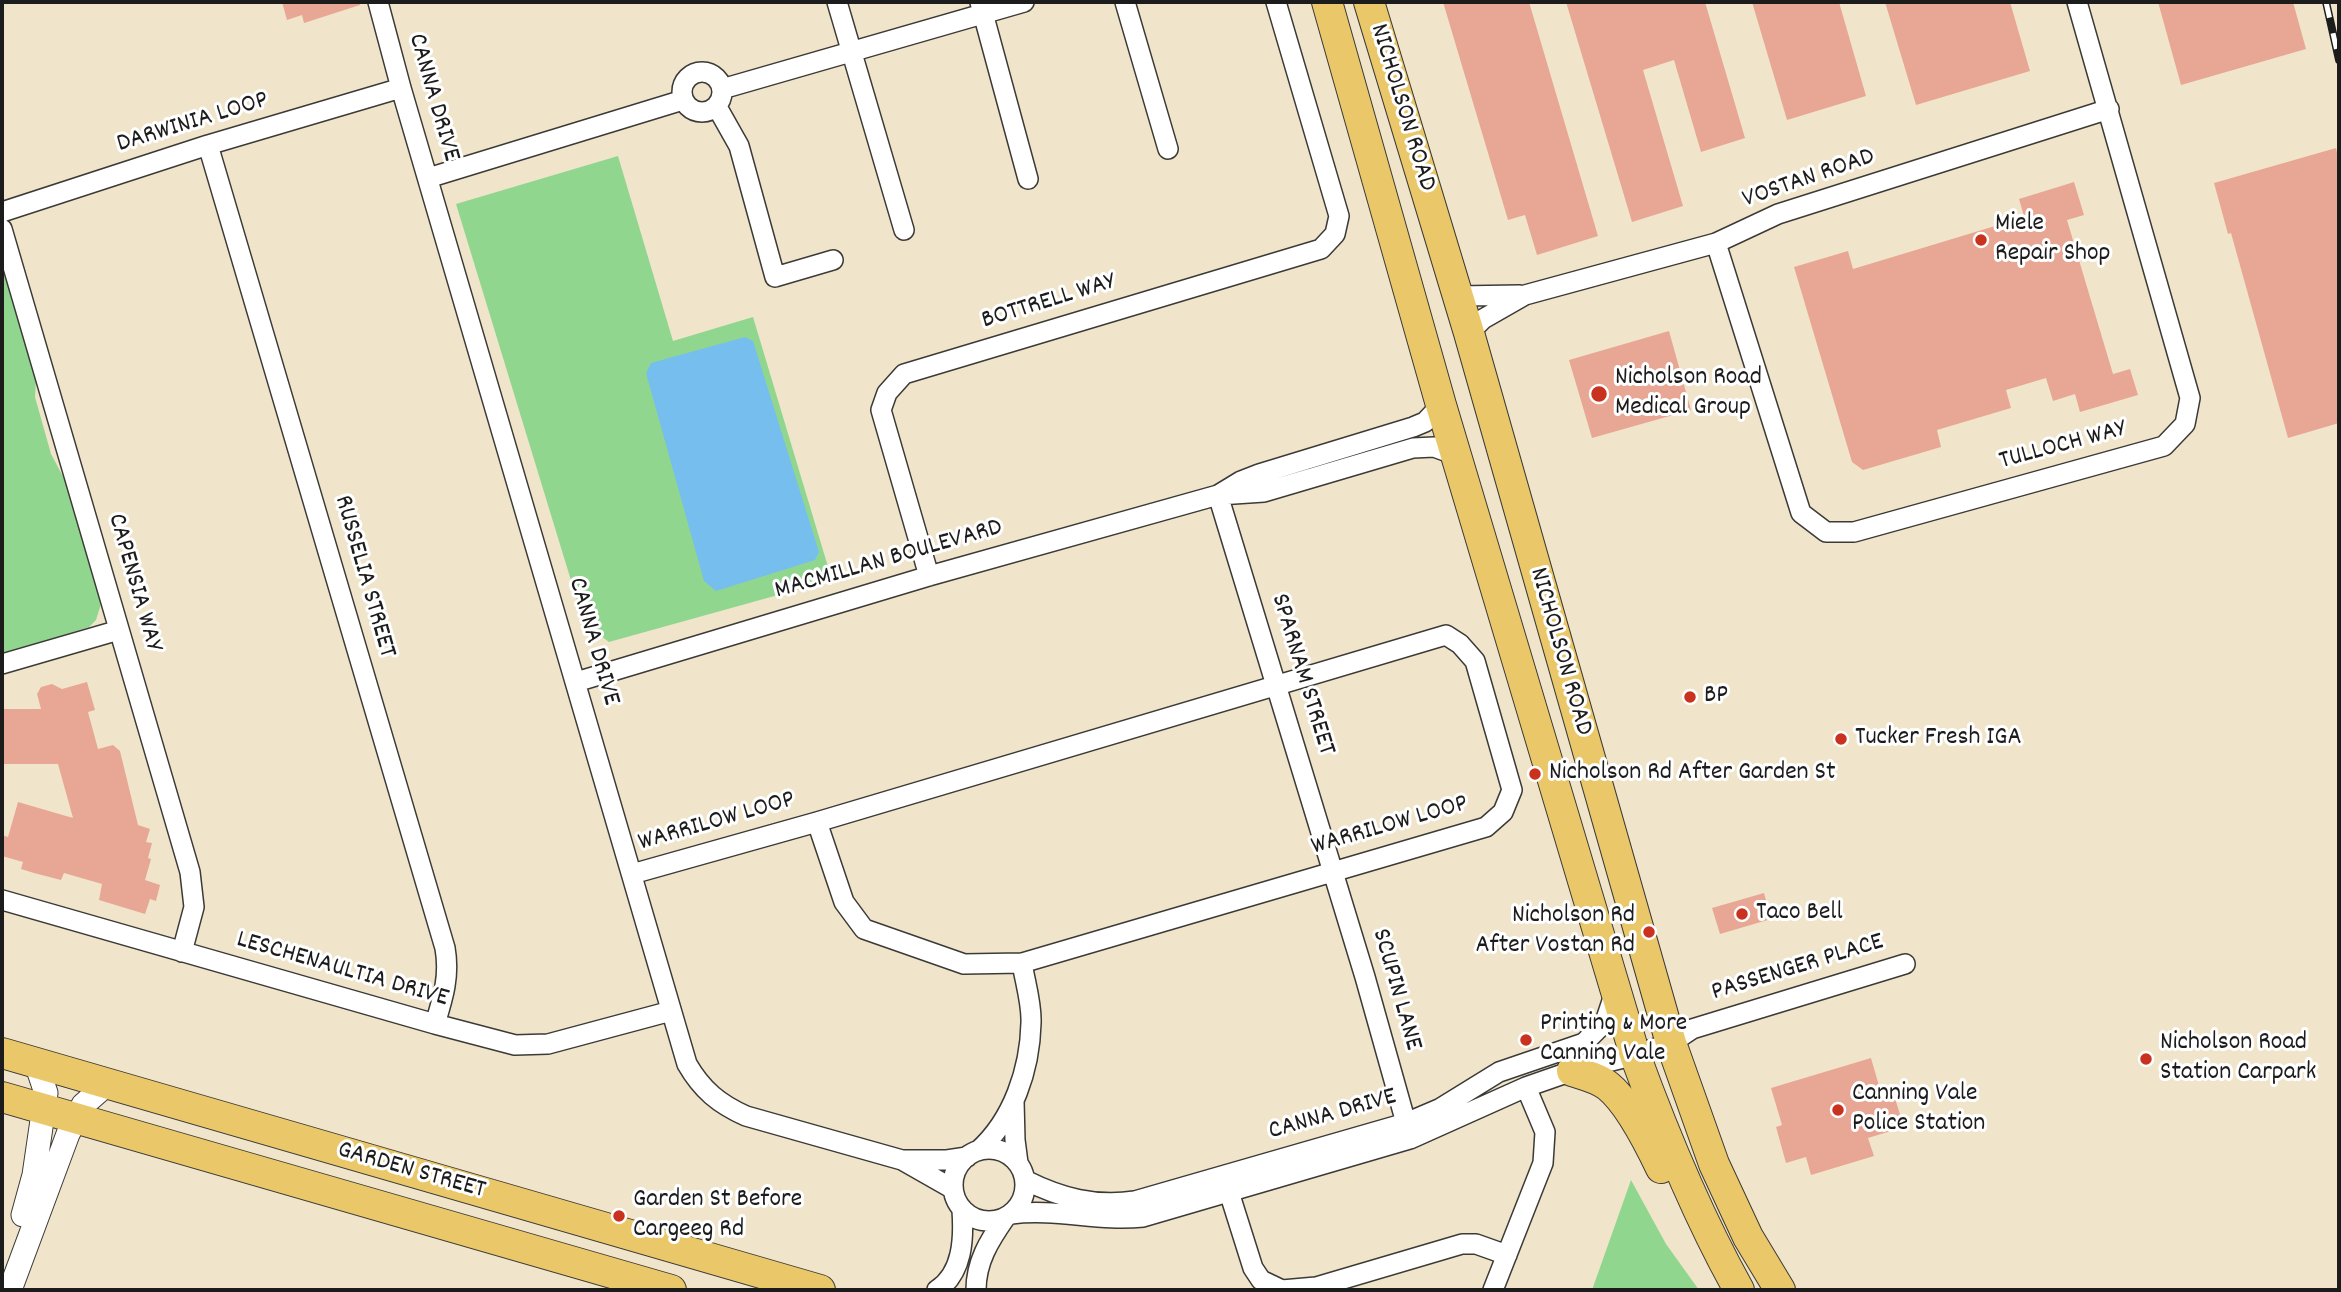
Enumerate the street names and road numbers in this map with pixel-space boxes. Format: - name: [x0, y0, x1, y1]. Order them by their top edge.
- street label: NICHOLSON ROAD: [1361, 21, 1441, 195]
- street label: CANNA DRIVE: [399, 31, 465, 165]
- street label: DARWINIA LOOP: [114, 86, 272, 162]
- street label: VOSTAN ROAD: [1739, 143, 1879, 217]
- street label: BOTTRELL WAY: [978, 268, 1120, 338]
- street label: TULLOCH WAY: [1996, 415, 2130, 479]
- street label: RUSSELIA STREET: [325, 492, 401, 662]
- street label: CAPENSIA WAY: [98, 511, 168, 655]
- street label: MACMILLAN BOULEVARD: [772, 514, 1006, 608]
- street label: NICHOLSON ROAD: [1520, 565, 1598, 739]
- street label: CANNA DRIVE: [559, 575, 625, 709]
- street label: SPARNAM STREET: [1262, 591, 1340, 759]
- street label: WARRILOW LOOP: [635, 786, 799, 860]
- street label: WARRILOW LOOP: [1308, 790, 1472, 864]
- street label: LESCHENAULTIA DRIVE: [232, 926, 452, 1016]
- street label: SCUPIN LANE: [1363, 926, 1427, 1054]
- street label: PASSENGER PLACE: [1708, 928, 1888, 1010]
- street label: CANNA DRIVE: [1266, 1083, 1400, 1149]
- street label: GARDEN STREET: [333, 1136, 489, 1208]

